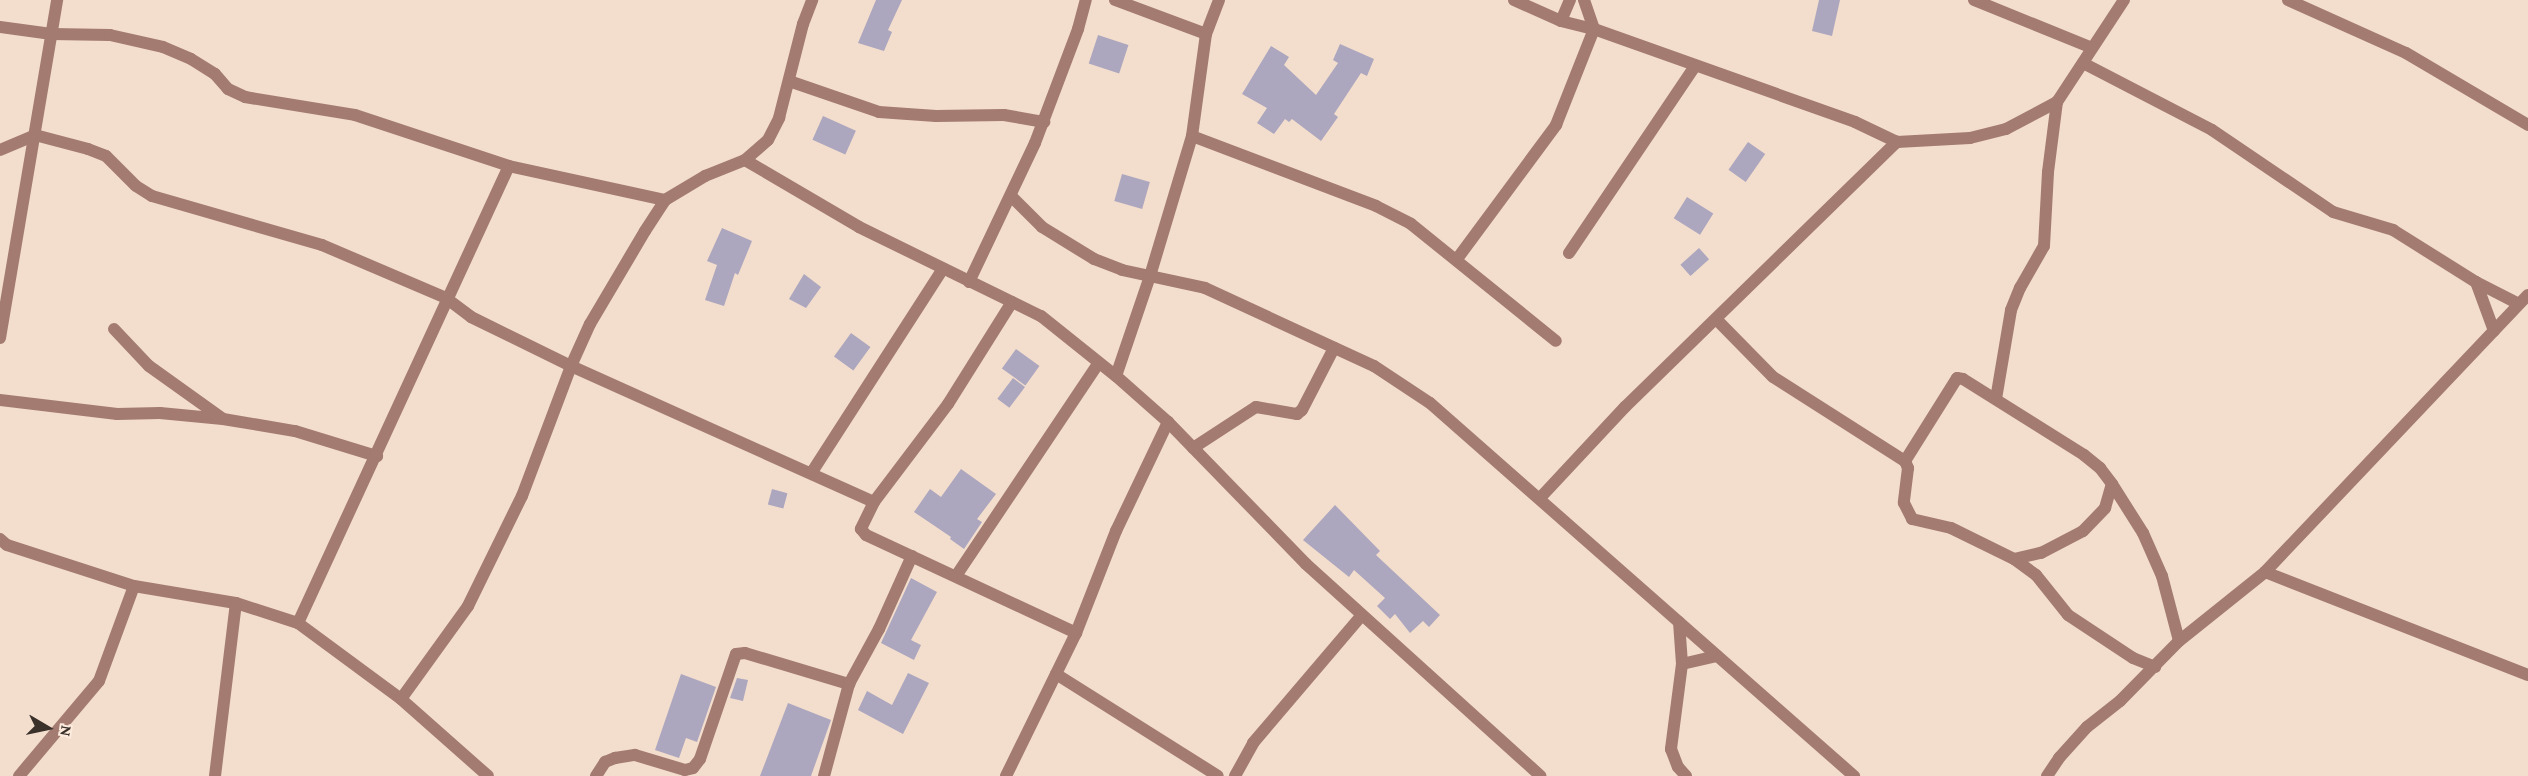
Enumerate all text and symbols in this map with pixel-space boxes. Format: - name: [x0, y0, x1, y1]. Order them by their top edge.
- north arrow: [18, 698, 78, 758]
- text: N: [57, 724, 76, 738]

